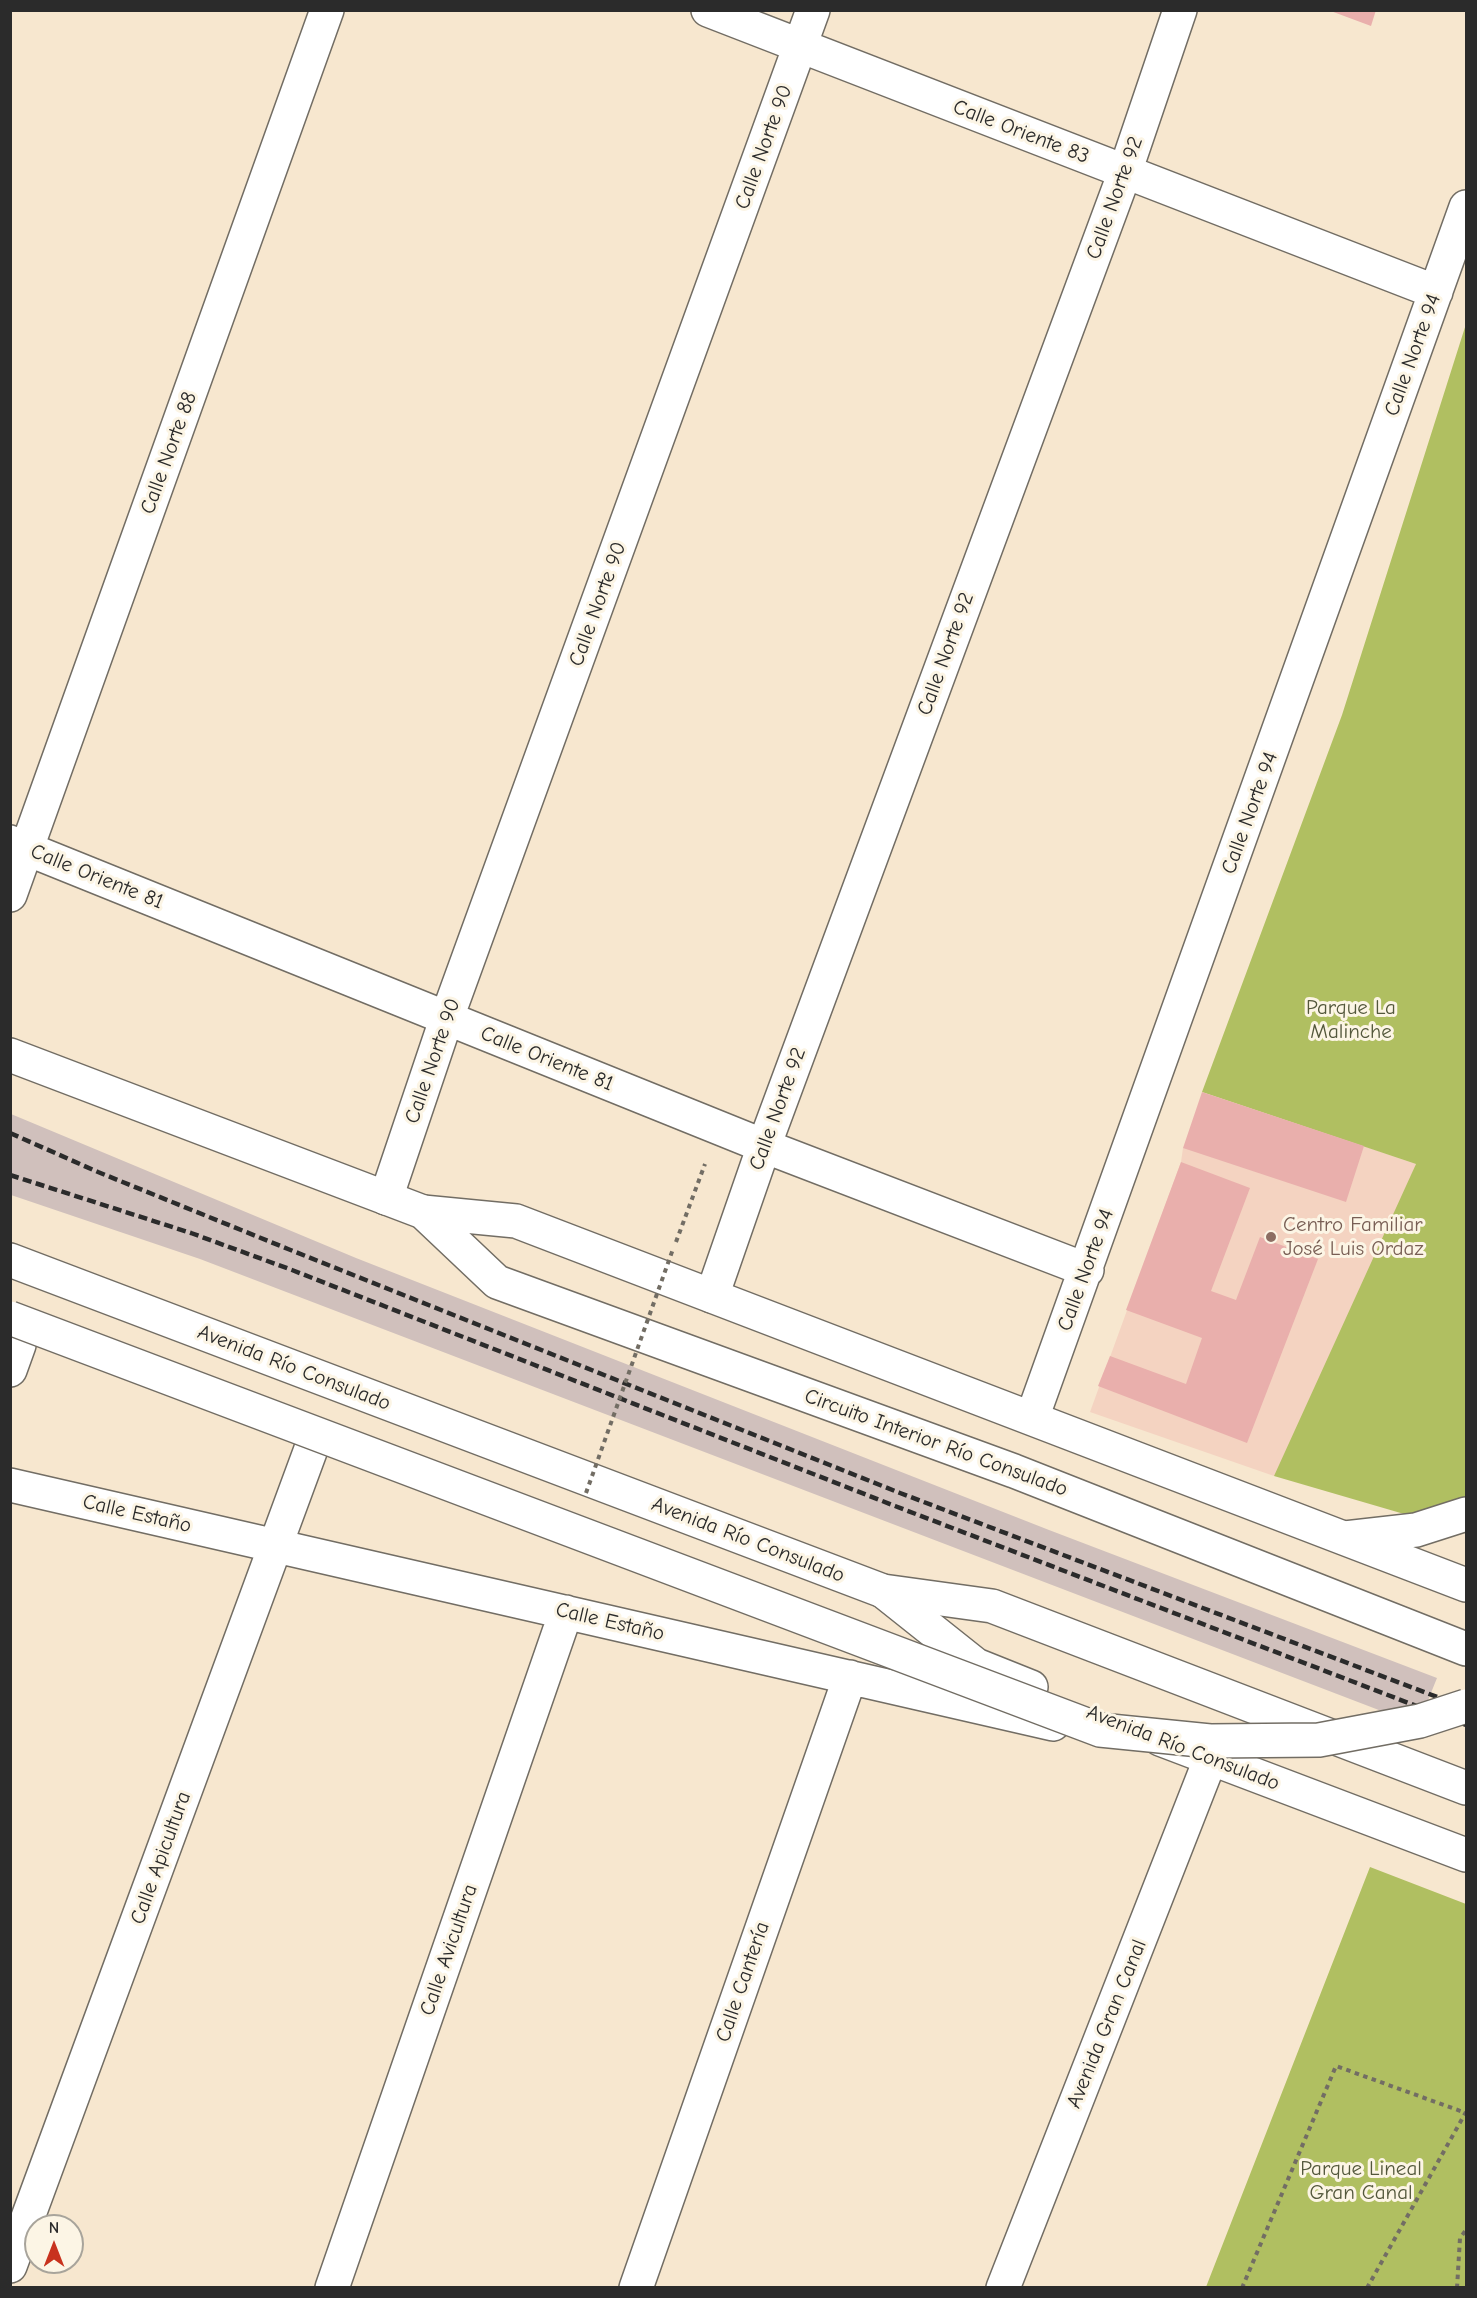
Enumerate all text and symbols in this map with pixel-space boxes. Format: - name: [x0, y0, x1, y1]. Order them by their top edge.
- street label: Calle Norte 90: [730, 81, 798, 213]
- street label: Calle Oriente 83: [949, 95, 1093, 169]
- street label: Calle Norte 92: [1081, 133, 1149, 263]
- street label: Calle Norte 94: [1379, 291, 1447, 419]
- street label: Calle Norte 88: [135, 388, 203, 518]
- street label: Calle Norte 90: [564, 538, 632, 670]
- street label: Calle Norte 92: [912, 589, 980, 719]
- street label: Calle Norte 94: [1216, 749, 1284, 877]
- street label: Calle Oriente 81: [27, 839, 167, 915]
- street label: Calle Norte 90: [400, 995, 466, 1127]
- park label: Parque La Malinche: [1306, 995, 1396, 1045]
- street label: Calle Oriente 81: [477, 1021, 617, 1097]
- street label: Calle Norte 92: [744, 1044, 812, 1174]
- street label: Calle Norte 94: [1052, 1206, 1120, 1334]
- place label: Centro Familiar José Luis Ordaz: [1283, 1212, 1424, 1262]
- marker: Centro Familiar José Luis Ordaz: [1264, 1230, 1278, 1244]
- street label: Avenida Río Consulado: [194, 1320, 394, 1416]
- street label: Circuito Interior Río Consulado: [801, 1384, 1071, 1502]
- street label: Calle Estaño: [80, 1489, 194, 1539]
- street label: Avenida Río Consulado: [648, 1492, 848, 1588]
- street label: Calle Estaño: [553, 1597, 667, 1647]
- street label: Avenida Río Consulado: [1083, 1700, 1283, 1796]
- street label: Calle Apicultura: [125, 1788, 197, 1928]
- street label: Calle Avicultura: [415, 1881, 483, 2019]
- street label: Calle Cantería: [711, 1918, 775, 2046]
- street label: Avenida Gran Canal: [1062, 1936, 1152, 2112]
- park label: Parque Lineal Gran Canal: [1300, 2156, 1422, 2206]
- north arrow: [24, 2214, 84, 2274]
- text: N: [49, 2219, 59, 2237]

